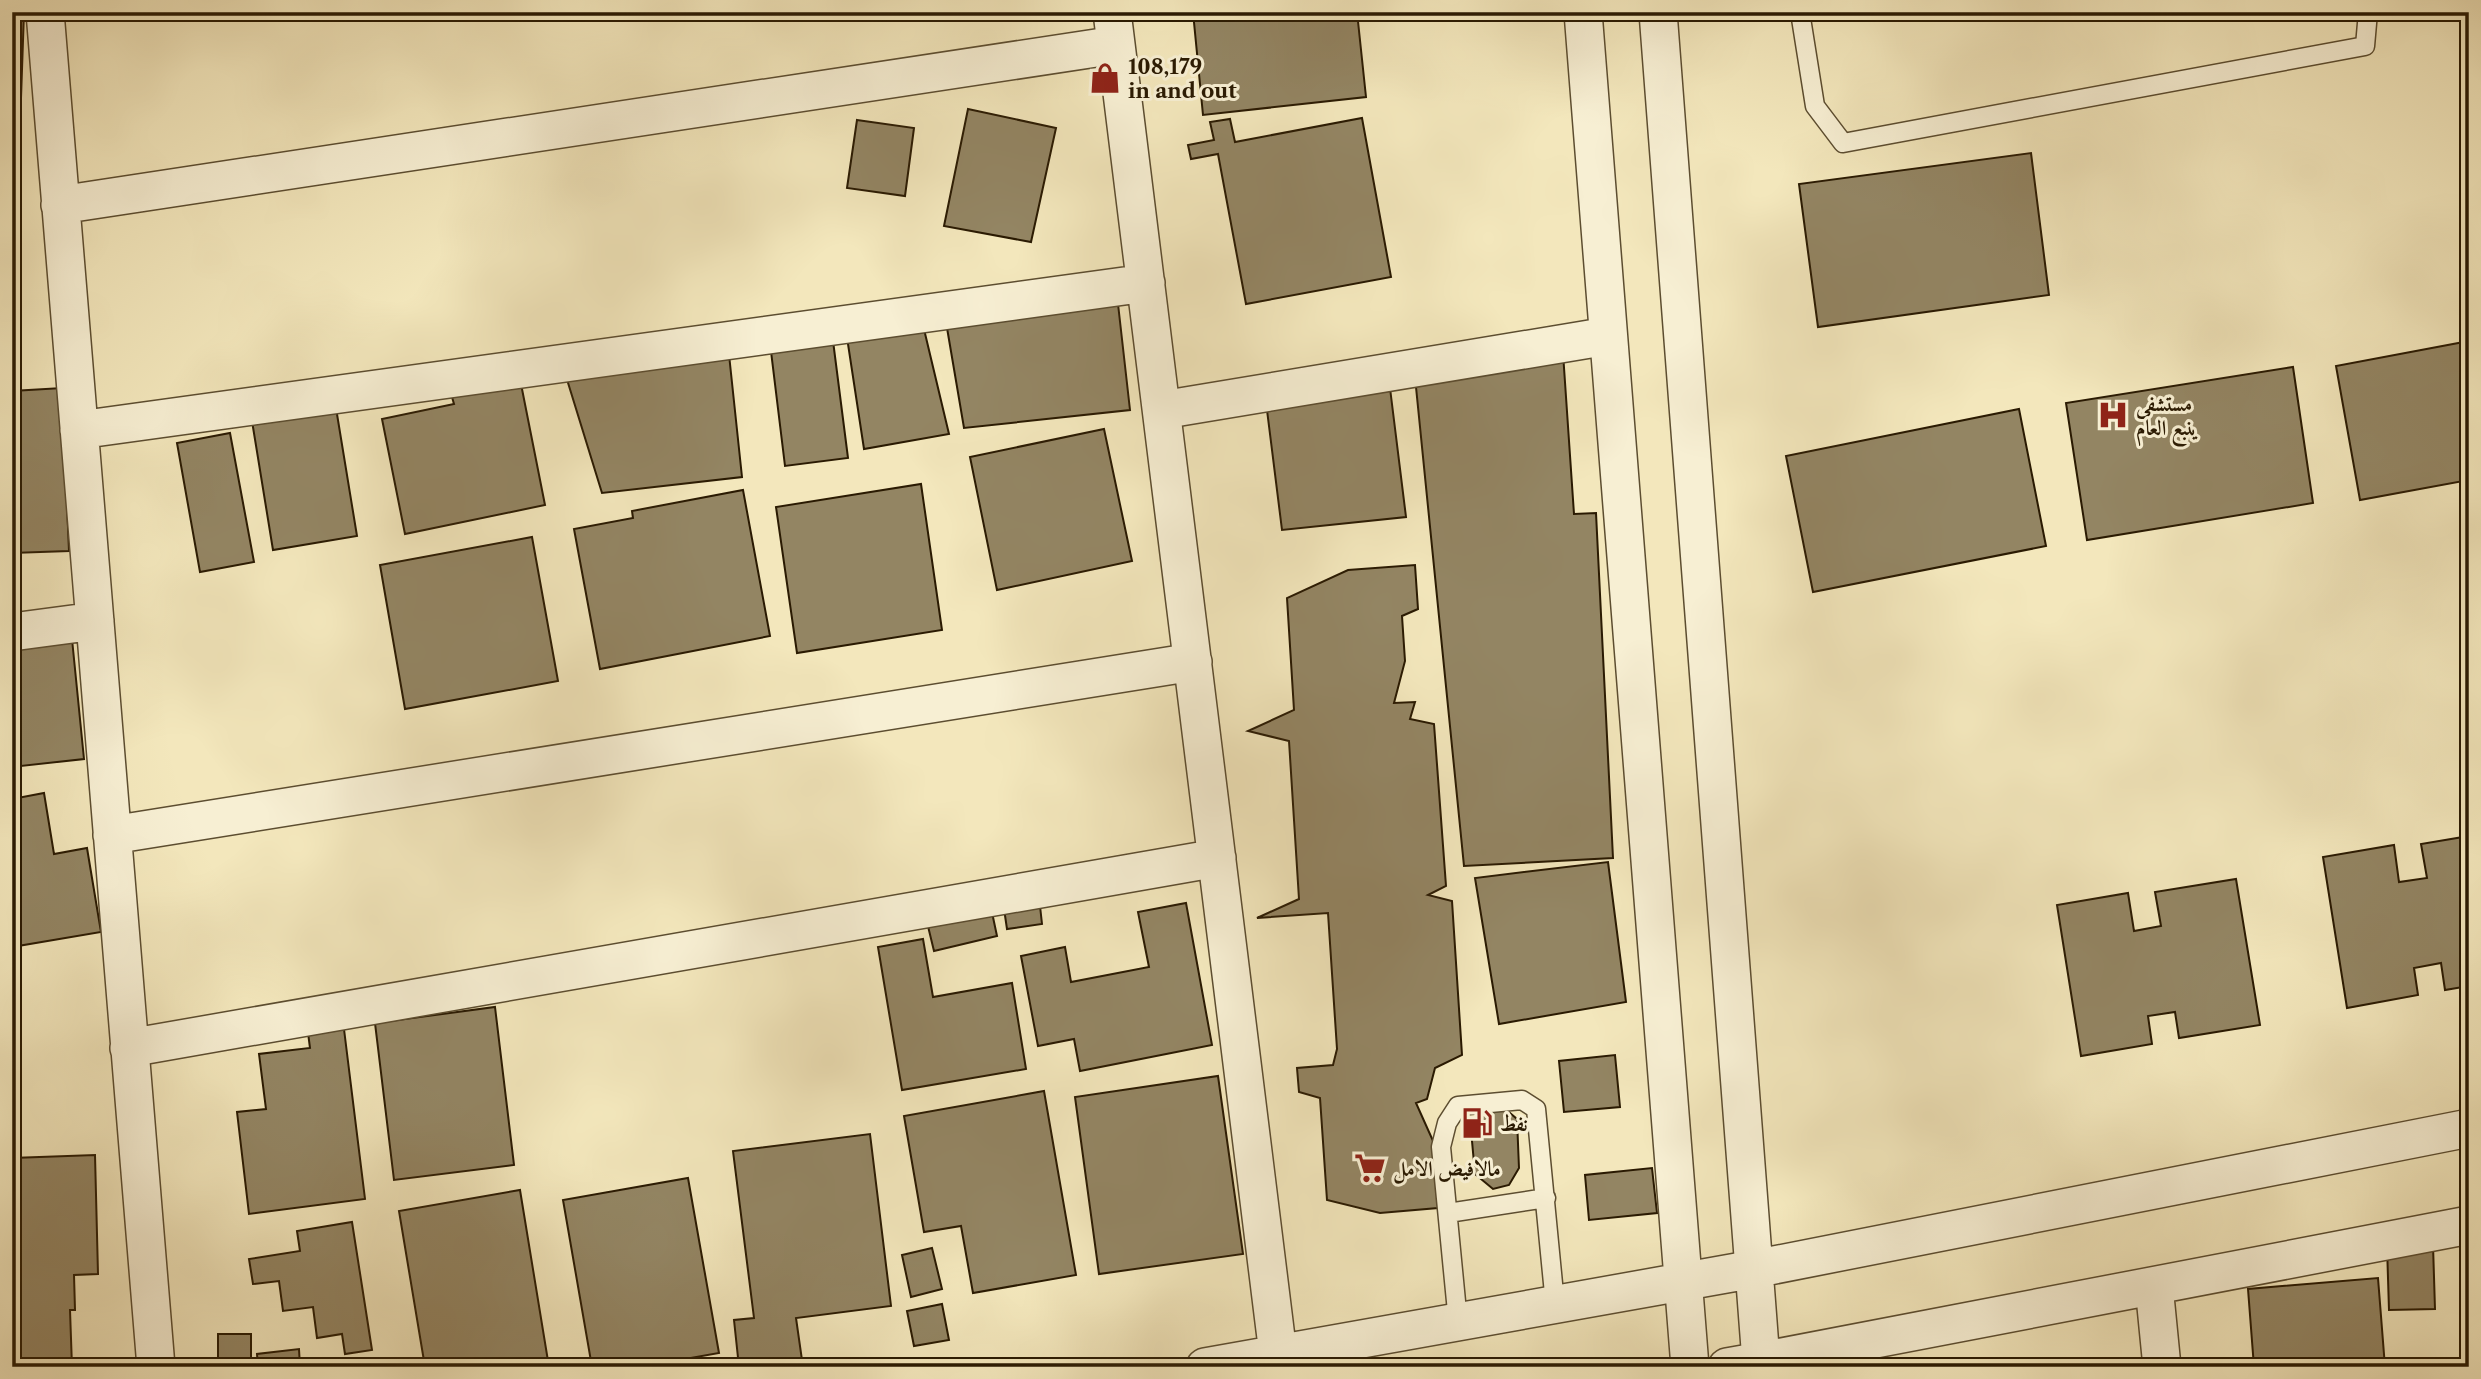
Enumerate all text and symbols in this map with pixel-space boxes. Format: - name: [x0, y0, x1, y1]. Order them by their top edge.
- place label: 108,179 in and out: [1128, 54, 1237, 103]
- shop icon: 108,179 in and out: [1088, 61, 1122, 95]
- place label: مستشفى ينبع العام: [2135, 391, 2199, 447]
- hospital icon: مستشفى ينبع العام: [2096, 398, 2130, 432]
- fuel station icon: نفط: [1460, 1106, 1494, 1140]
- place label: نفط: [1500, 1111, 1528, 1136]
- supermarket icon: مالافيض الامل: [1353, 1151, 1387, 1185]
- place label: مالافيض الامل: [1393, 1156, 1501, 1184]

